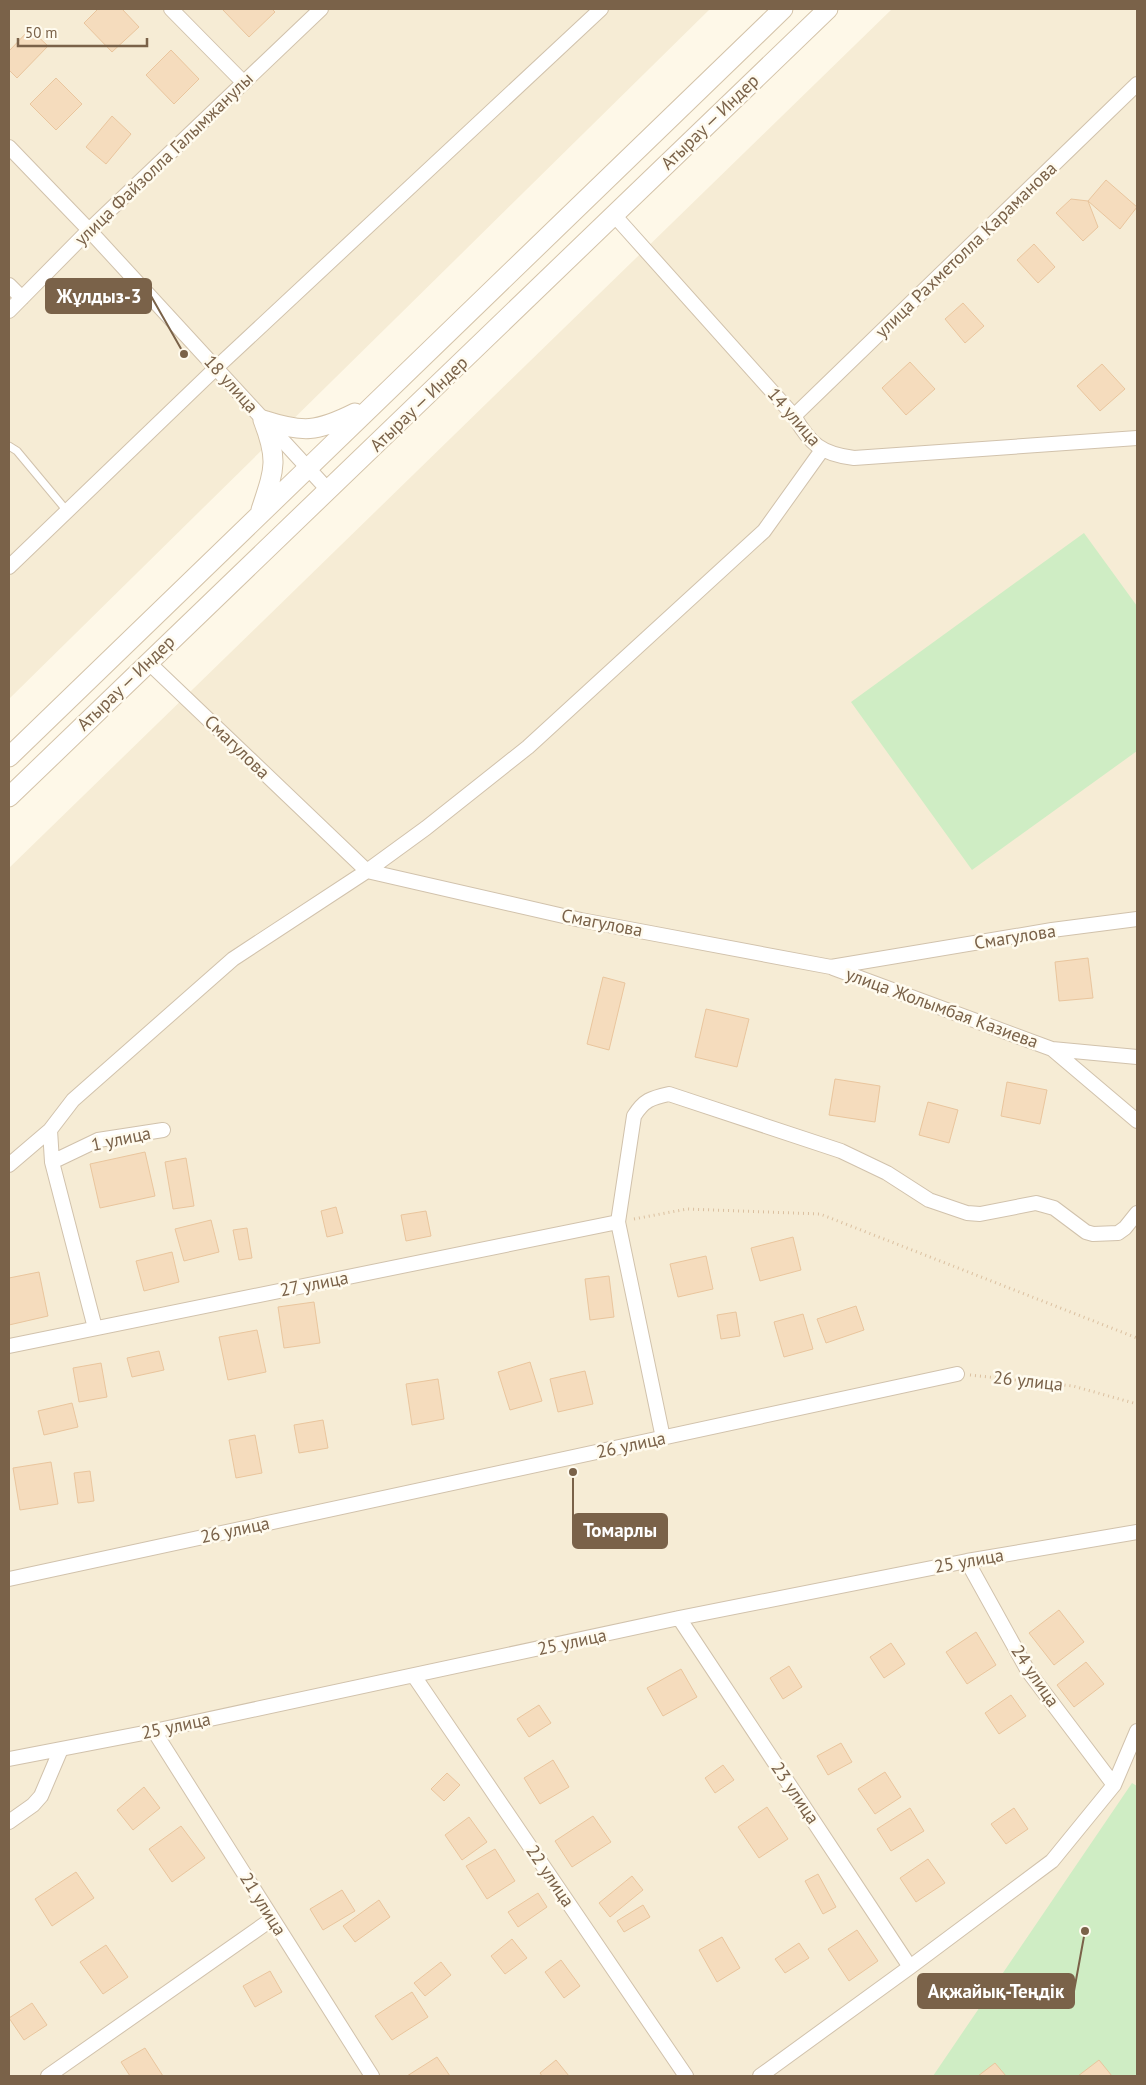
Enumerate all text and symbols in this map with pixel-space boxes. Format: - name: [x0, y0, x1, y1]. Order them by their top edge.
- scale bar: [18, 15, 146, 47]
- text: 50 m: [25, 23, 58, 42]
- street label: улица Файзолла Галымжанулы: [69, 67, 258, 250]
- street label: Атырау — Индер: [656, 69, 764, 174]
- street label: улица Рахметолла Караманова: [870, 157, 1061, 343]
- callout: Жұлдыз-3: [46, 279, 151, 313]
- text: Жұлдыз-3: [55, 284, 142, 308]
- street label: 18 улица: [199, 350, 263, 417]
- street label: Атырау — Индер: [365, 351, 473, 456]
- street label: 14 улица: [763, 383, 826, 451]
- street label: Атырау — Индер: [72, 630, 180, 735]
- street label: Смагулова: [200, 710, 275, 783]
- street label: Смагулова: [560, 903, 645, 942]
- street label: Смагулова: [973, 919, 1057, 954]
- street label: улица Жолымбая Казиева: [843, 962, 1042, 1053]
- street label: 1 улица: [89, 1121, 153, 1156]
- street label: 27 улица: [278, 1266, 350, 1301]
- street label: 26 улица: [992, 1365, 1064, 1396]
- street label: 26 улица: [594, 1426, 668, 1463]
- street label: 26 улица: [198, 1511, 272, 1548]
- callout: Томарлы: [573, 1514, 667, 1548]
- text: Томарлы: [583, 1518, 657, 1542]
- street label: 25 улица: [932, 1543, 1006, 1578]
- street label: 25 улица: [535, 1623, 609, 1660]
- street label: 24 улица: [1006, 1640, 1065, 1711]
- street label: 25 улица: [139, 1707, 213, 1744]
- street label: 23 улица: [766, 1757, 825, 1828]
- street label: 22 улица: [521, 1840, 580, 1911]
- street label: 21 улица: [235, 1868, 292, 1940]
- callout: Ақжайық-Теңдік: [918, 1974, 1074, 2008]
- text: Ақжайық-Теңдік: [928, 1979, 1065, 2003]

